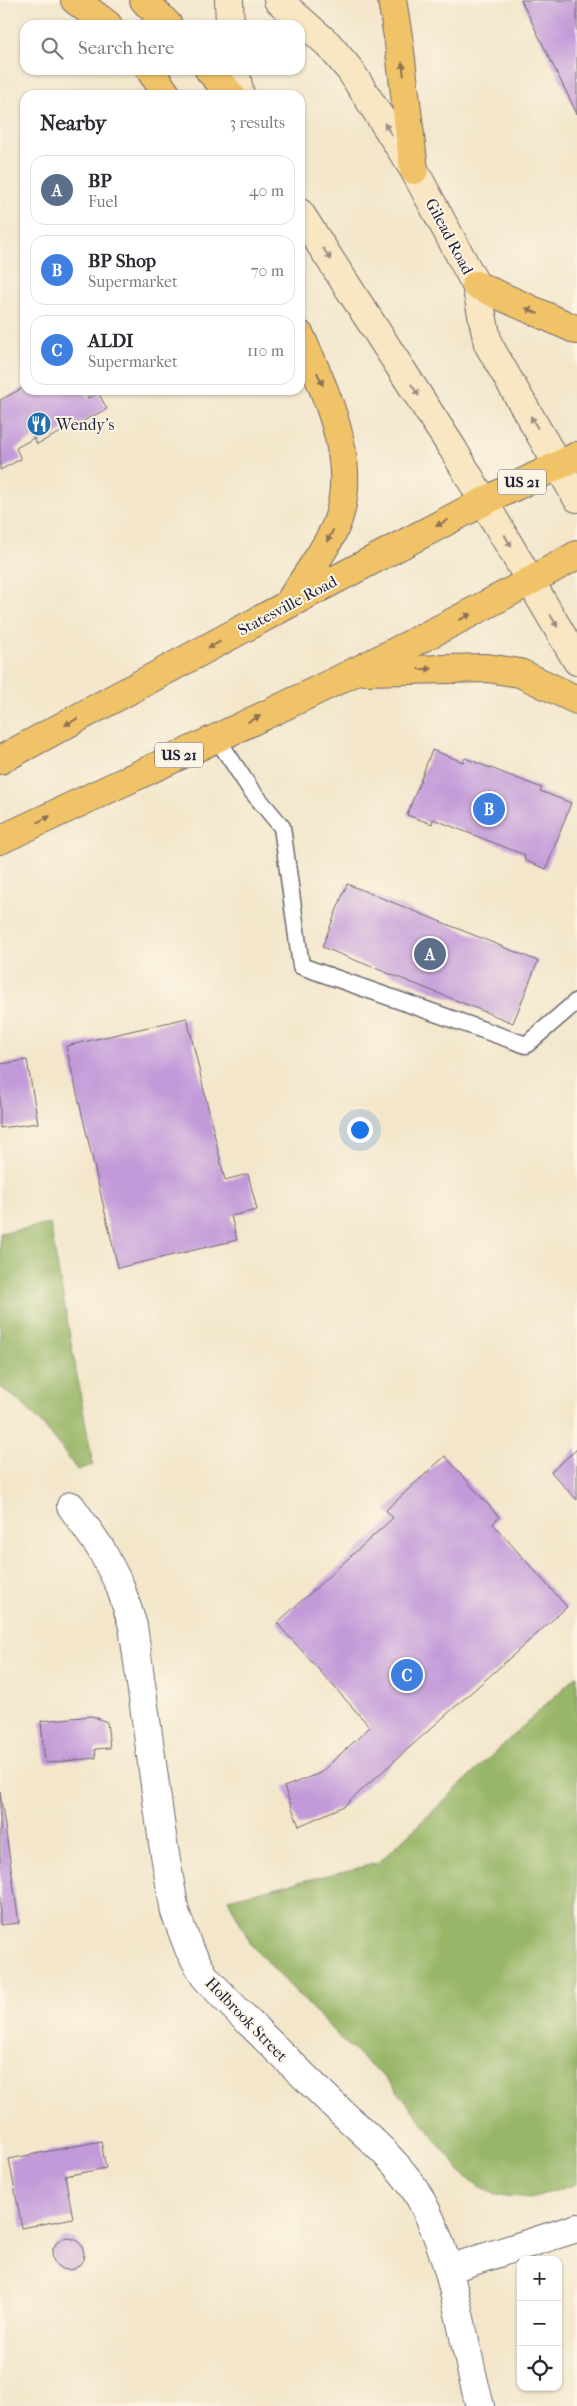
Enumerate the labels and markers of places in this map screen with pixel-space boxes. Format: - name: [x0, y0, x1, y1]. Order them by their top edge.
- restaurant icon: Wendy's: [26, 411, 52, 437]
- place label: Wendy's: [55, 415, 114, 434]
- pin: B: [473, 790, 505, 828]
- pin: A: [414, 935, 446, 973]
- pin: C: [391, 1656, 423, 1694]

